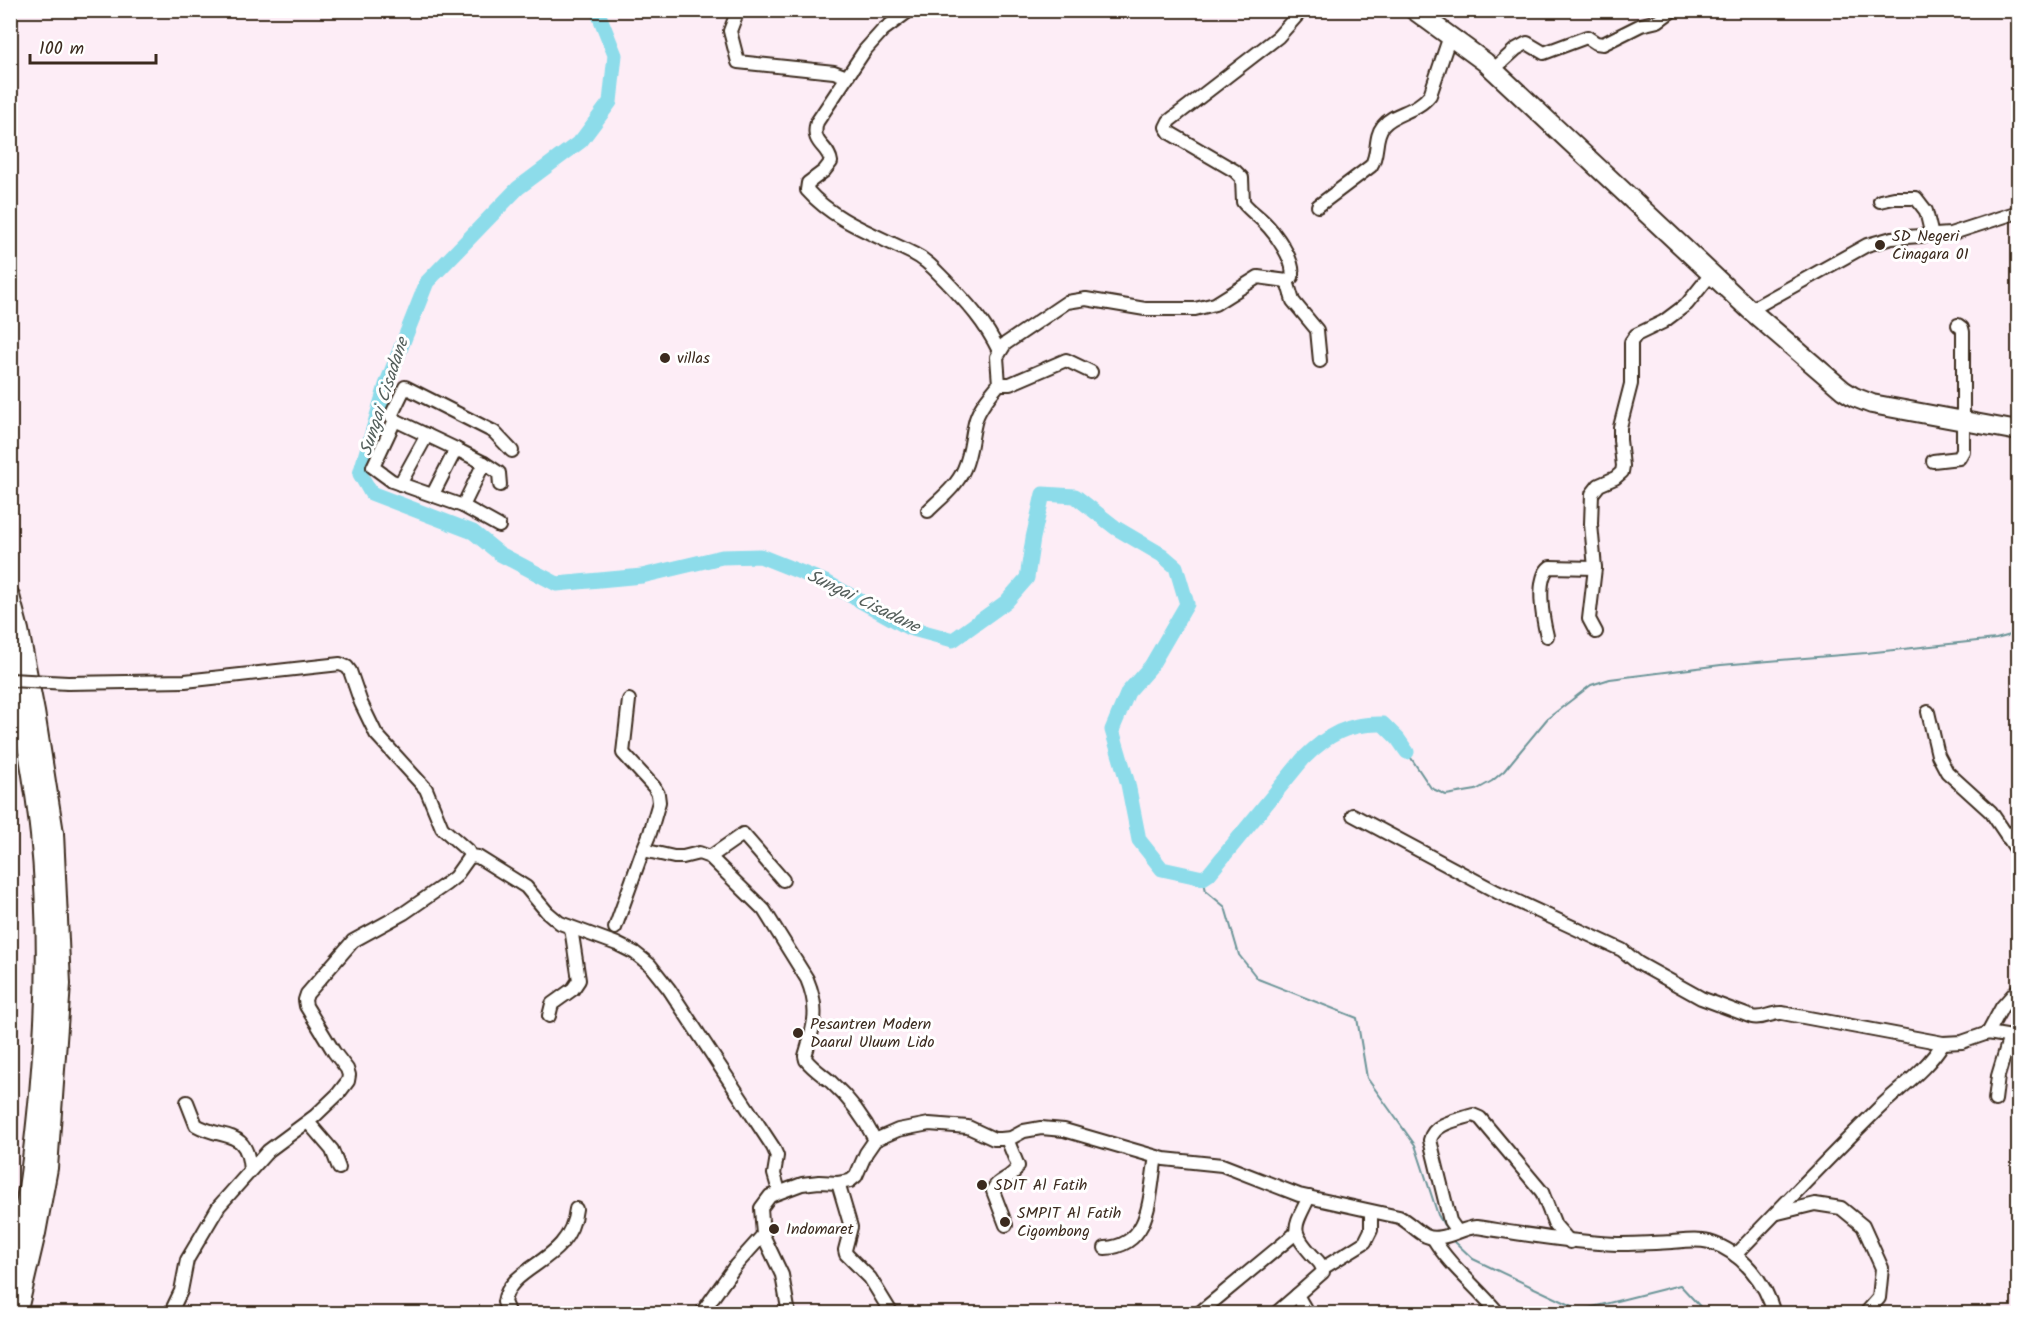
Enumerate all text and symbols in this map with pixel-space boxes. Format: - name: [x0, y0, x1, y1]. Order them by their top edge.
- scale bar: [30, 27, 156, 65]
- text: 100 m: [39, 35, 84, 64]
- place label: SD Negeri Cinagara 01: [1892, 224, 1969, 267]
- marker: SD Negeri Cinagara 01: [1873, 238, 1887, 252]
- water label: Sungai Cisadane: [352, 332, 418, 460]
- place label: villas: [677, 346, 710, 371]
- marker: villas: [658, 351, 672, 365]
- water label: Sungai Cisadane: [802, 562, 926, 643]
- place label: Pesantren Modern Daarul Uluum Lido: [810, 1012, 934, 1055]
- marker: Pesantren Modern Daarul Uluum Lido: [791, 1026, 805, 1040]
- place label: SDIT Al Fatih: [994, 1173, 1087, 1198]
- marker: SDIT Al Fatih: [975, 1178, 989, 1192]
- place label: SMPIT Al Fatih Cigombong: [1017, 1201, 1121, 1244]
- marker: SMPIT Al Fatih Cigombong: [998, 1215, 1012, 1229]
- place label: Indomaret: [786, 1217, 854, 1242]
- marker: Indomaret: [767, 1222, 781, 1236]

